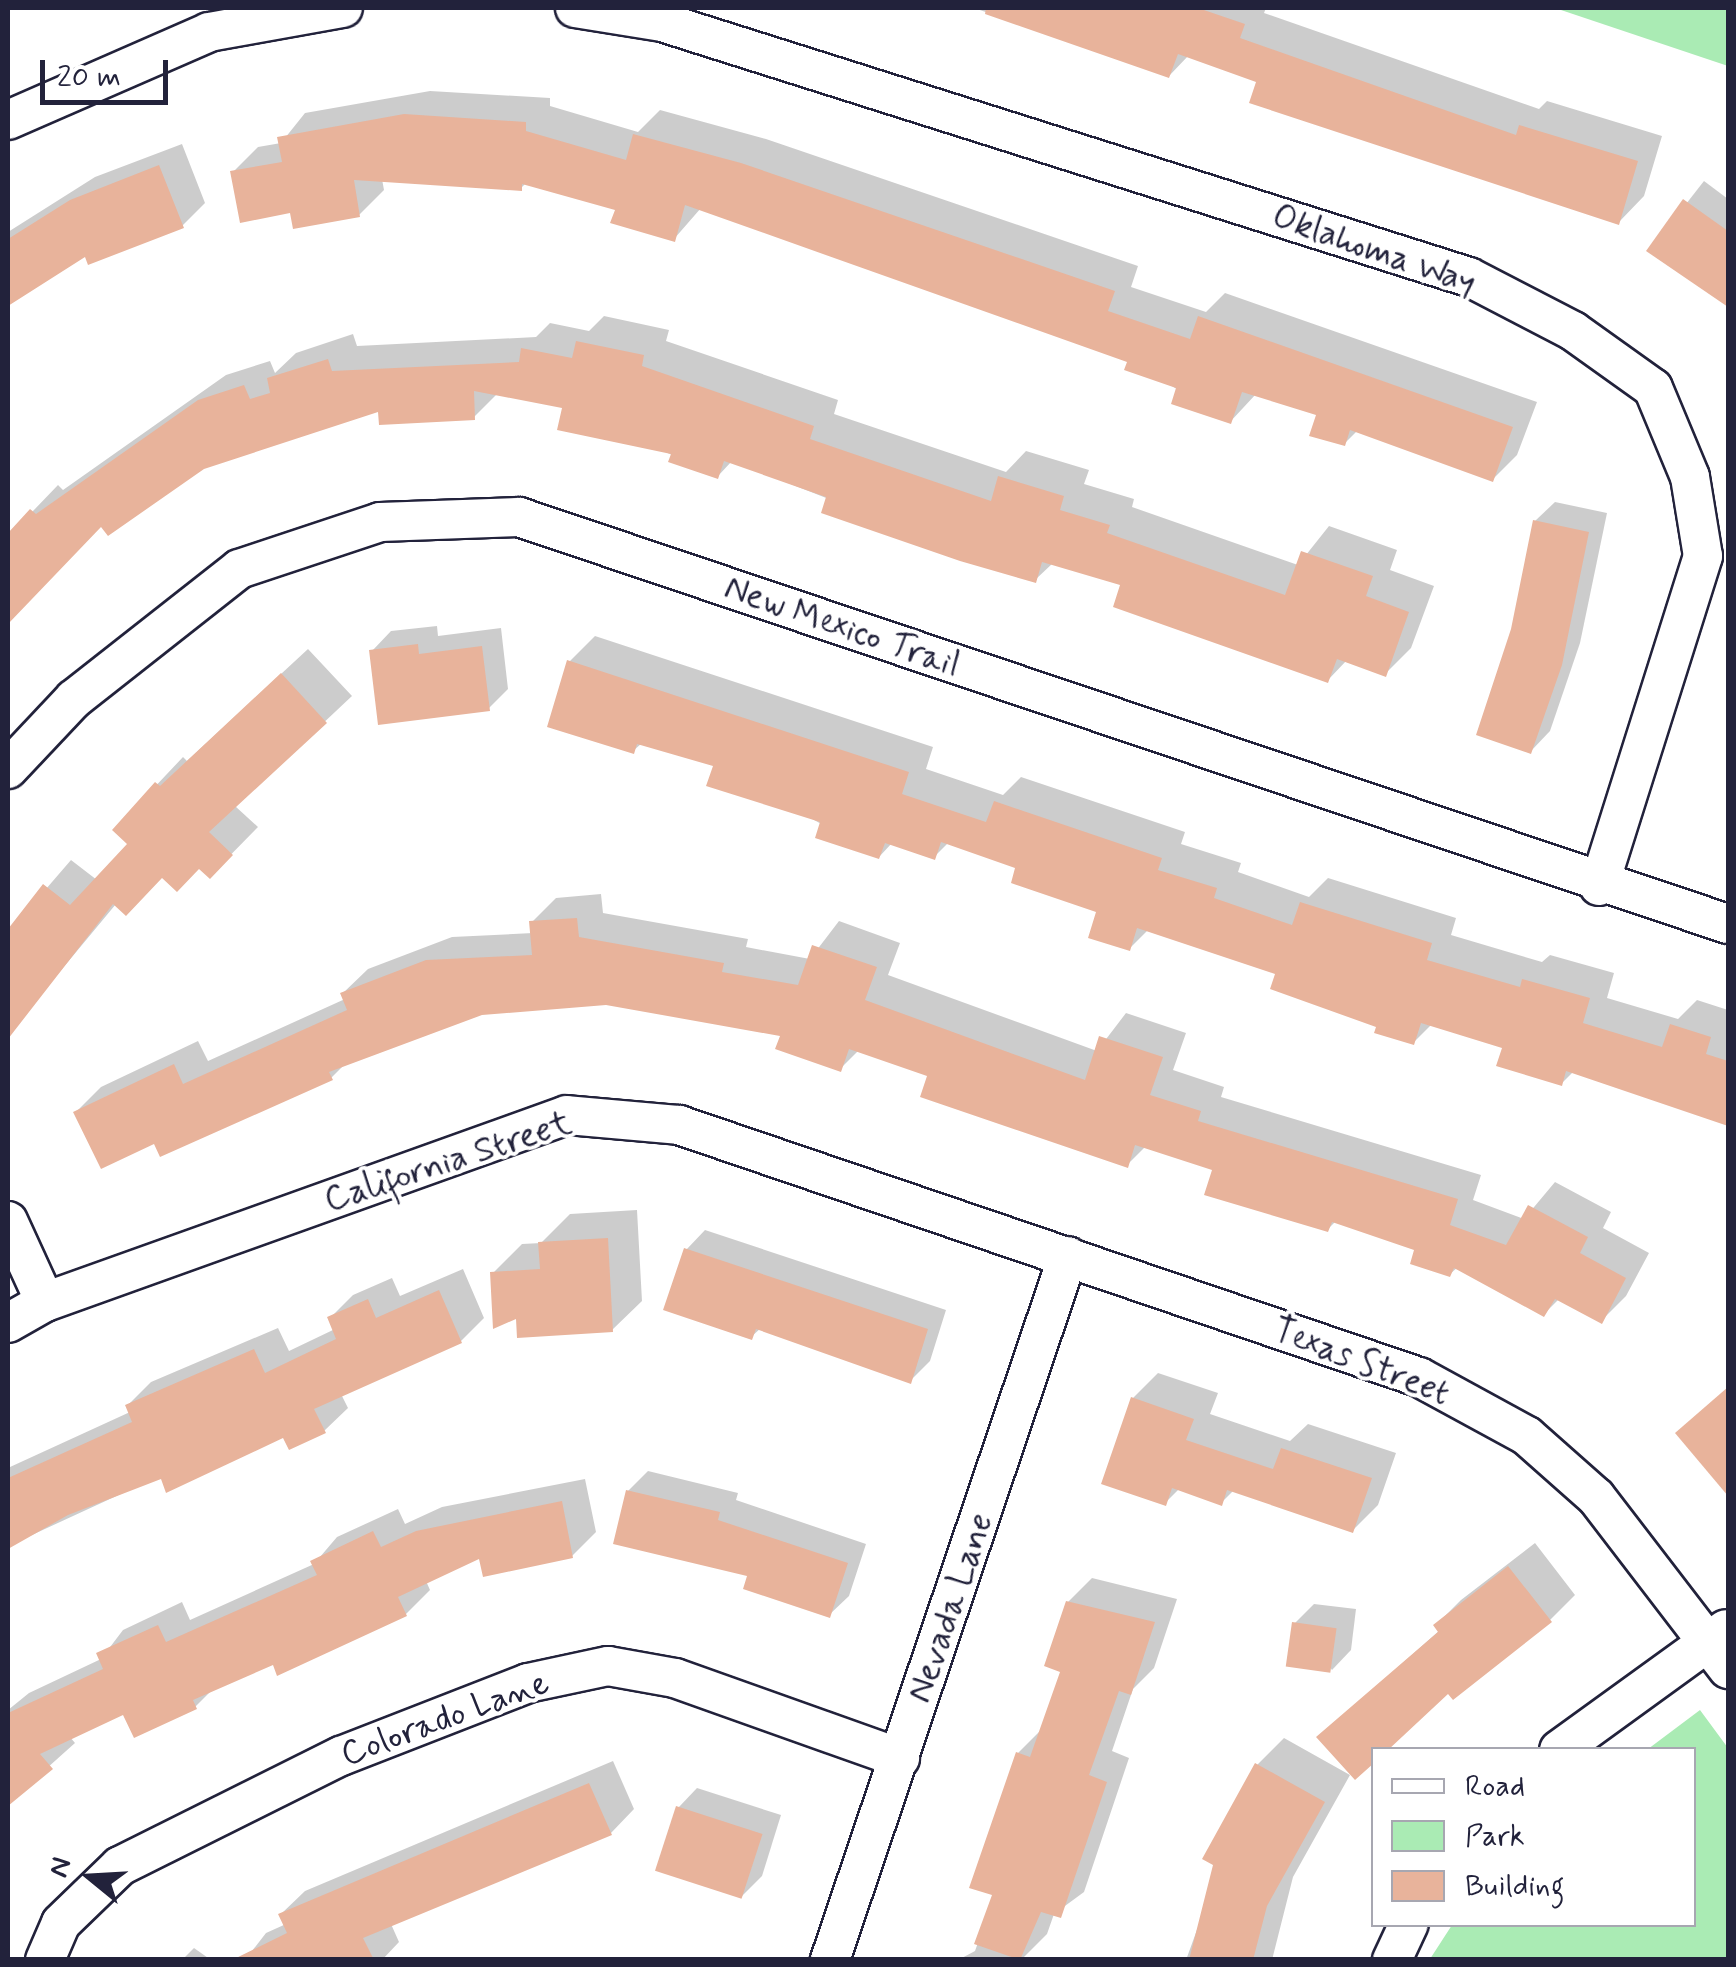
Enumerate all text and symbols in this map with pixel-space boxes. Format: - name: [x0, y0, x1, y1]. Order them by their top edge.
- scale bar: [45, 40, 172, 102]
- text: 20 m: [57, 58, 121, 97]
- street label: Oklahoma Way: [1263, 194, 1485, 306]
- street label: New Mexico Trail: [722, 568, 962, 686]
- street label: California Street: [319, 1102, 577, 1222]
- street label: Texas Street: [1264, 1308, 1458, 1416]
- street label: Nevada Lane: [899, 1508, 1003, 1708]
- street label: Colorado Lane: [337, 1663, 553, 1775]
- legend: [1371, 1747, 1696, 1927]
- text: Road: [1465, 1767, 1525, 1806]
- text: Park: [1465, 1817, 1525, 1856]
- north arrow: [40, 1827, 140, 1927]
- text: N: [41, 1853, 81, 1882]
- text: Building: [1465, 1867, 1564, 1906]

